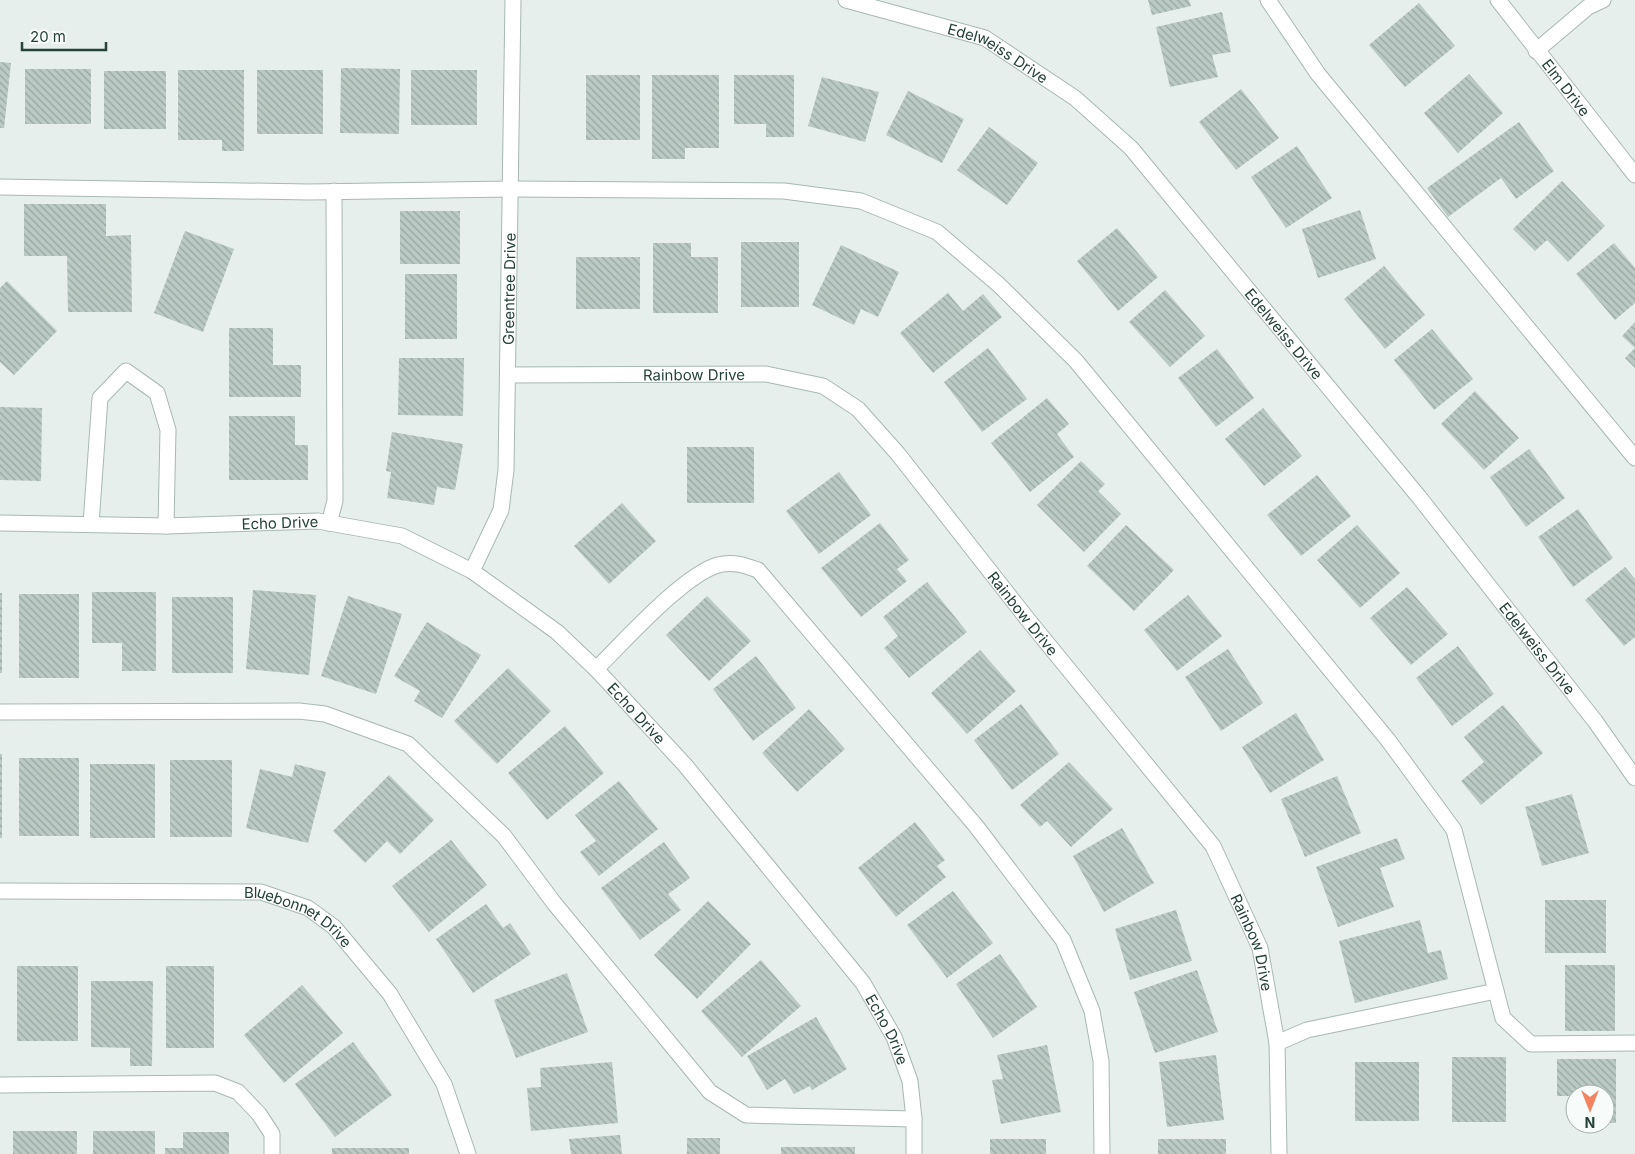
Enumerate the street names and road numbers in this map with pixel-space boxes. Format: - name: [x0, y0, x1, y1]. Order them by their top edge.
- street label: Edelweiss Drive: [946, 19, 1052, 87]
- street label: Elm Drive: [1538, 55, 1595, 120]
- street label: Greentree Drive: [498, 233, 519, 345]
- street label: Edelweiss Drive: [1241, 284, 1327, 383]
- street label: Rainbow Drive: [643, 365, 745, 384]
- street label: Echo Drive: [241, 511, 319, 533]
- street label: Rainbow Drive: [984, 567, 1063, 659]
- street label: Edelweiss Drive: [1496, 598, 1580, 698]
- street label: Echo Drive: [604, 678, 670, 748]
- street label: Bluebonnet Drive: [244, 882, 356, 951]
- street label: Rainbow Drive: [1227, 891, 1277, 993]
- street label: Echo Drive: [862, 990, 913, 1067]

